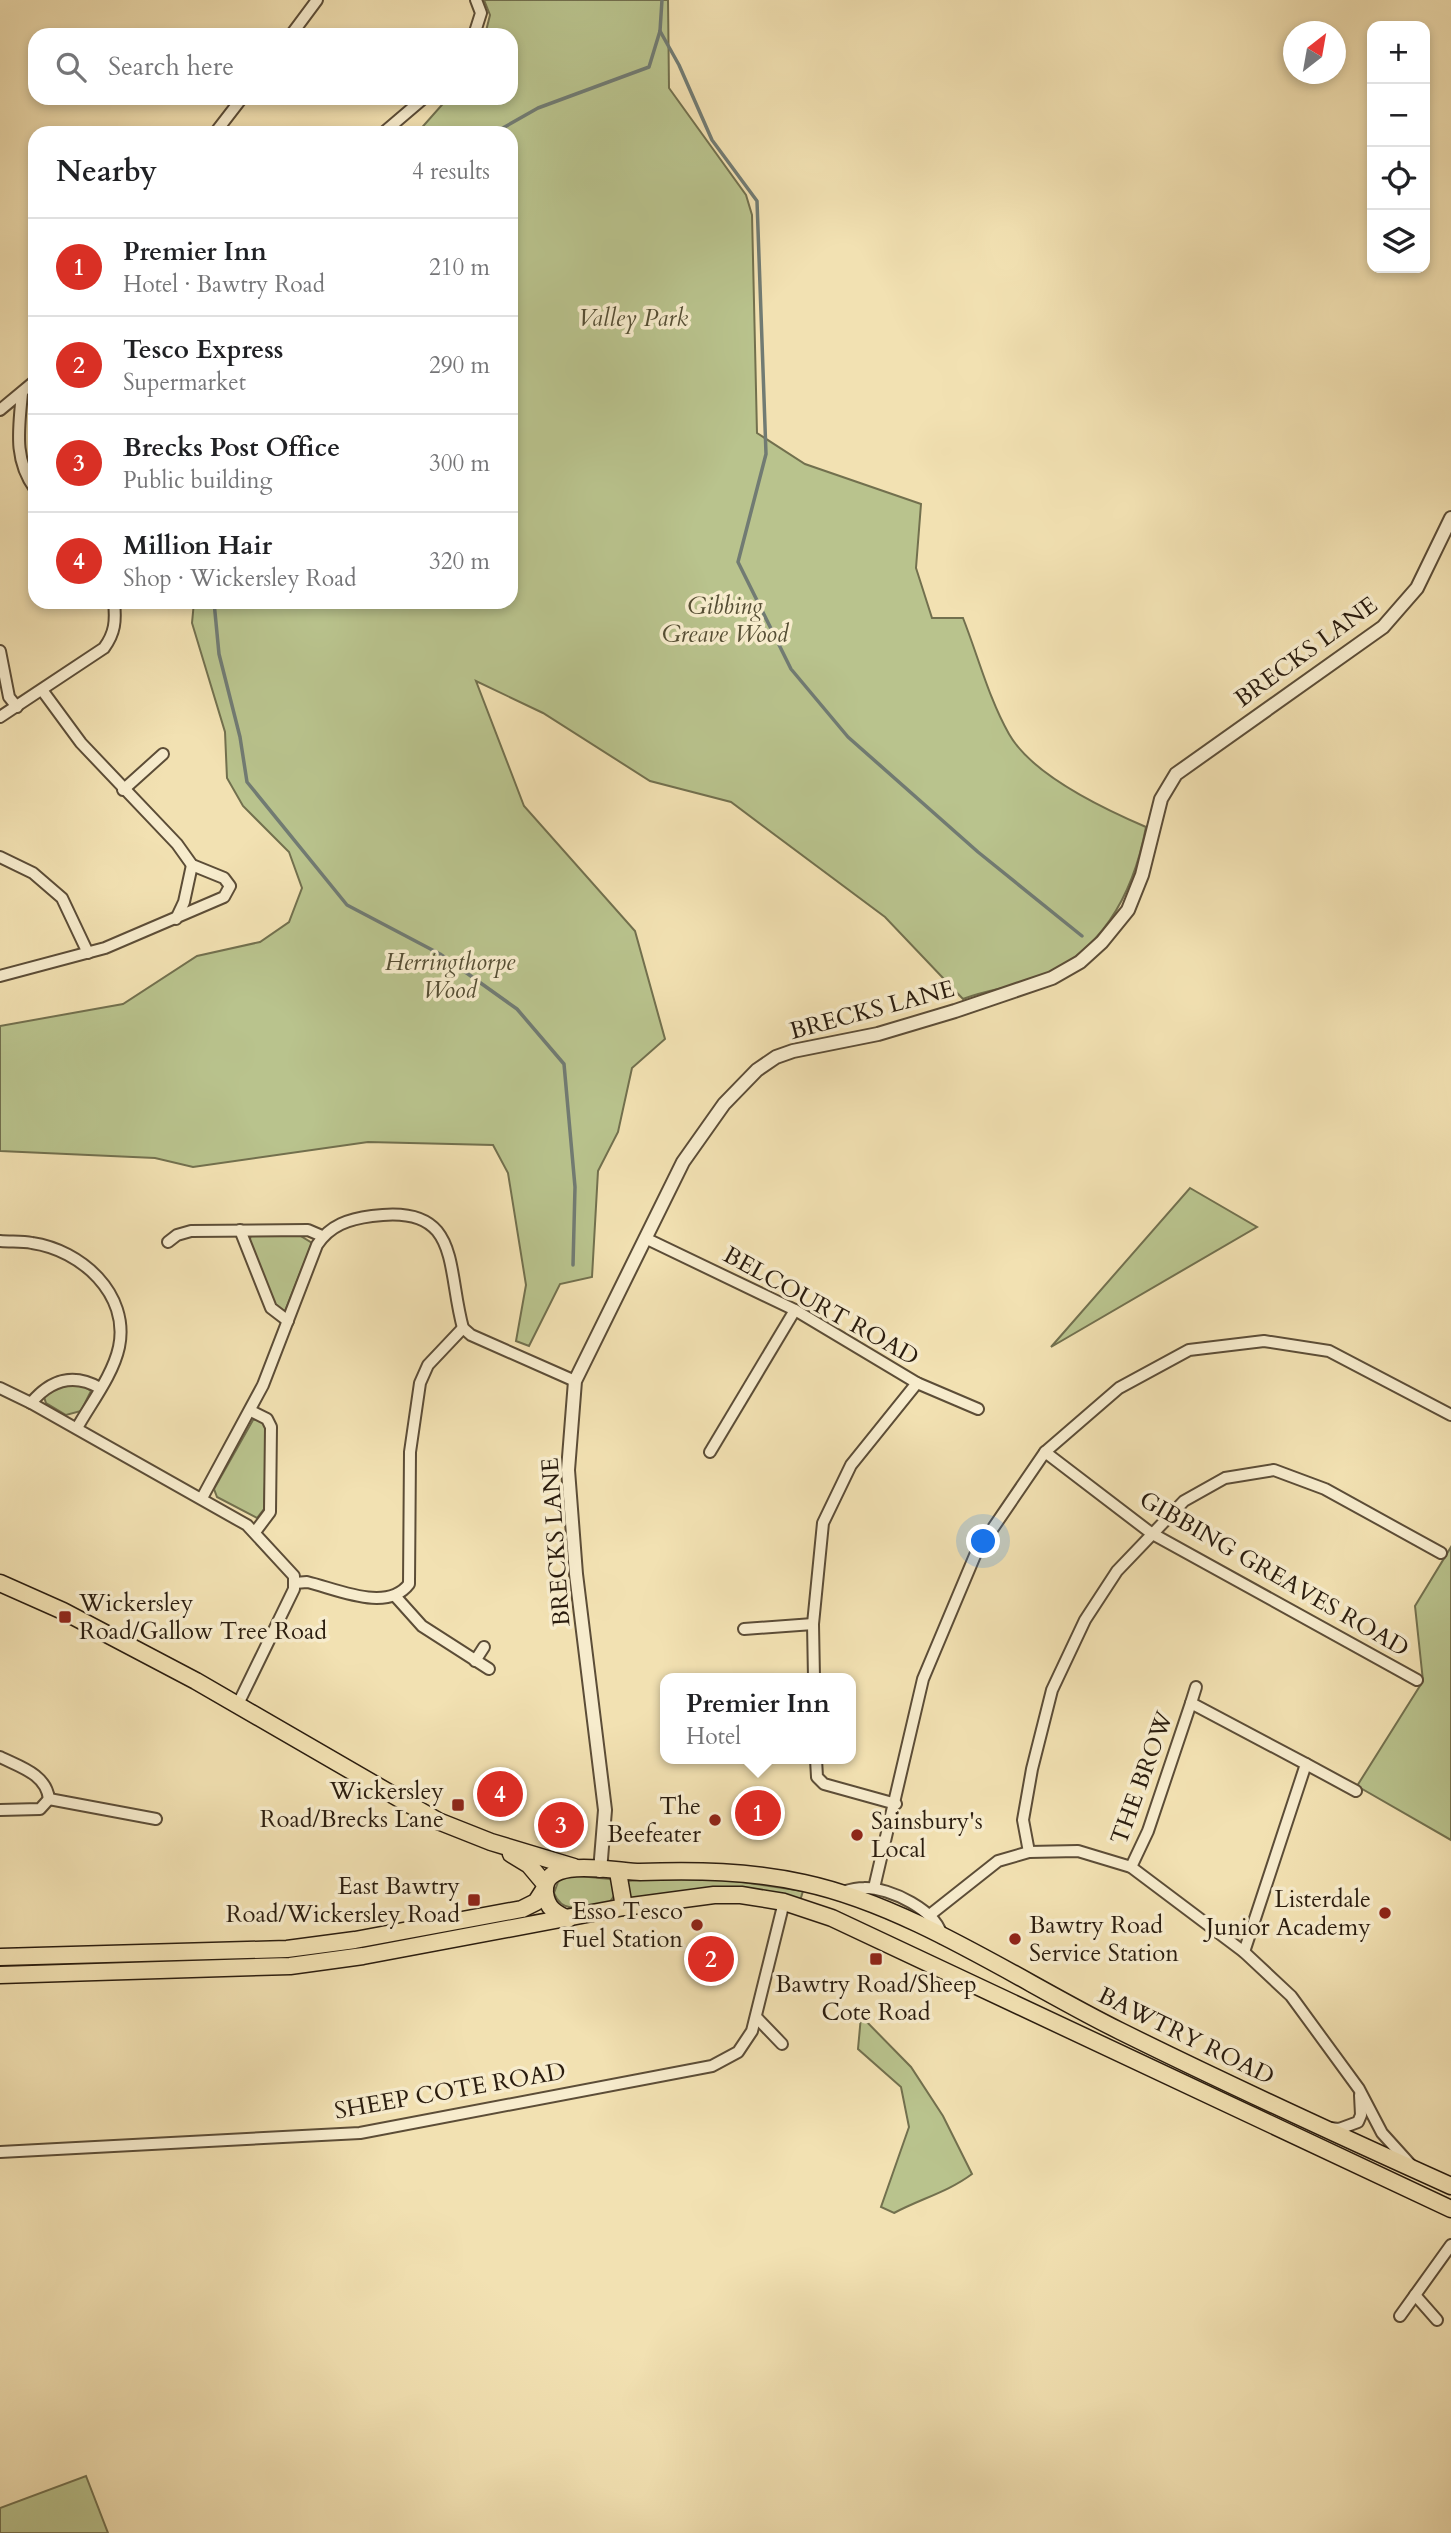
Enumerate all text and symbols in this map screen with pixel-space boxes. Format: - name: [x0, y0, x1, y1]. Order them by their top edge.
- north arrow: [1283, 21, 1346, 84]
- map controls: [1367, 21, 1430, 273]
- button: +: [1367, 21, 1430, 84]
- search box: [28, 28, 518, 105]
- icon: search: [52, 48, 90, 86]
- text: Search here: [108, 49, 234, 84]
- button: −: [1367, 84, 1430, 147]
- button: locate: [1367, 147, 1430, 210]
- text: Nearby: [56, 151, 157, 192]
- text: 4 results: [412, 156, 490, 187]
- button: layers: [1367, 210, 1430, 273]
- text: Premier Inn: [123, 234, 267, 269]
- text: 1: [73, 252, 85, 283]
- text: 210 m: [429, 252, 490, 283]
- text: Hotel · Bawtry Road: [123, 269, 325, 300]
- park label: Valley Park: [578, 302, 688, 335]
- text: Tesco Express: [123, 332, 283, 367]
- text: 2: [73, 350, 85, 381]
- text: 290 m: [429, 350, 490, 381]
- text: Supermarket: [123, 367, 246, 398]
- text: Brecks Post Office: [123, 430, 340, 465]
- text: 3: [73, 448, 85, 479]
- text: 300 m: [429, 448, 490, 479]
- text: Public building: [123, 465, 273, 496]
- text: Million Hair: [123, 528, 272, 563]
- text: 4: [73, 546, 85, 577]
- text: 320 m: [429, 546, 490, 577]
- text: Shop · Wickersley Road: [123, 563, 356, 594]
- street label: BRECKS LANE: [1228, 589, 1384, 715]
- park label: Gibbing Greave Wood: [662, 590, 790, 651]
- park label: Herringthorpe Wood: [385, 946, 516, 1007]
- street label: BRECKS LANE: [786, 972, 958, 1048]
- street label: BELCOURT ROAD: [717, 1238, 925, 1374]
- street label: BRECKS LANE: [534, 1456, 578, 1628]
- street label: GIBBING GREAVES ROAD: [1133, 1483, 1415, 1665]
- your location: [966, 1524, 1000, 1558]
- place label: Wickersley Road/Gallow Tree Road: [78, 1587, 327, 1648]
- marker: Wickersley Road/Gallow Tree Road: [57, 1609, 73, 1625]
- popup: [660, 1673, 856, 1764]
- text: Premier Inn: [686, 1686, 830, 1721]
- street label: THE BROW: [1103, 1707, 1181, 1849]
- text: Hotel: [686, 1721, 741, 1752]
- pin: 4: [477, 1768, 523, 1820]
- place label: Wickersley Road/Brecks Lane: [260, 1775, 444, 1836]
- pin: 1: [735, 1787, 781, 1839]
- place label: The Beefeater: [607, 1790, 701, 1851]
- marker: Wickersley Road/Brecks Lane: [450, 1797, 466, 1813]
- pin: 3: [538, 1799, 584, 1851]
- place label: Sainsbury's Local: [871, 1805, 983, 1866]
- marker: The Beefeater: [707, 1812, 723, 1828]
- marker: Sainsbury's Local: [849, 1827, 865, 1843]
- place label: East Bawtry Road/Wickersley Road: [226, 1870, 460, 1931]
- place label: Listerdale Junior Academy: [1203, 1883, 1371, 1944]
- marker: East Bawtry Road/Wickersley Road: [466, 1892, 482, 1908]
- place label: Esso Tesco Fuel Station: [562, 1895, 683, 1956]
- marker: Listerdale Junior Academy: [1377, 1905, 1393, 1921]
- place label: Bawtry Road Service Station: [1029, 1909, 1179, 1970]
- marker: Esso Tesco Fuel Station: [689, 1917, 705, 1933]
- marker: Bawtry Road Service Station: [1007, 1931, 1023, 1947]
- pin: 2: [688, 1933, 734, 1985]
- marker: Bawtry Road/Sheep Cote Road: [868, 1951, 884, 1967]
- place label: Bawtry Road/Sheep Cote Road: [775, 1968, 977, 2029]
- street label: BAWTRY ROAD: [1092, 1979, 1280, 2093]
- street label: SHEEP COTE ROAD: [332, 2054, 568, 2128]

